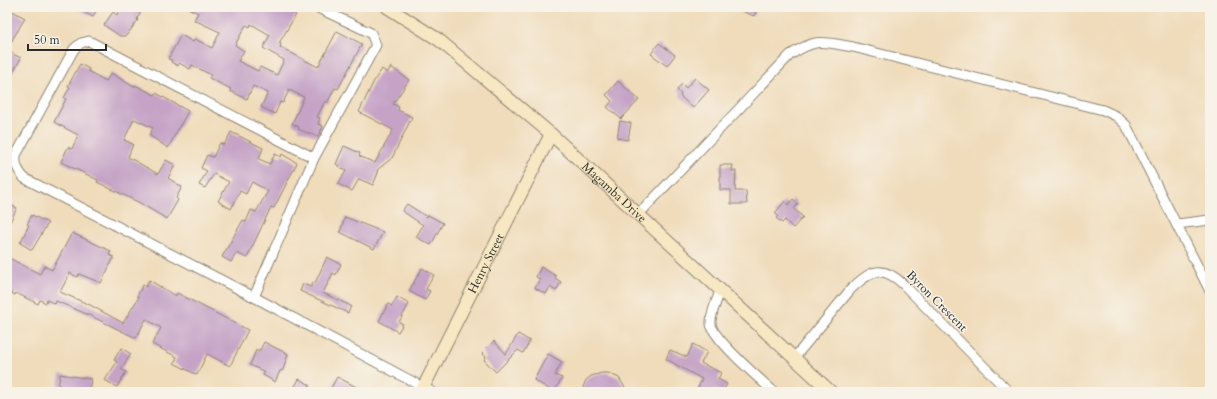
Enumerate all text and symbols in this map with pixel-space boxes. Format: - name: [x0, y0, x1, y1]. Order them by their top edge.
- scale bar: [28, 26, 106, 52]
- text: 50 m: [34, 32, 61, 48]
- street label: Magamba Drive: [579, 159, 650, 226]
- street label: Henry Street: [464, 231, 508, 296]
- street label: Byron Crescent: [903, 267, 971, 335]

